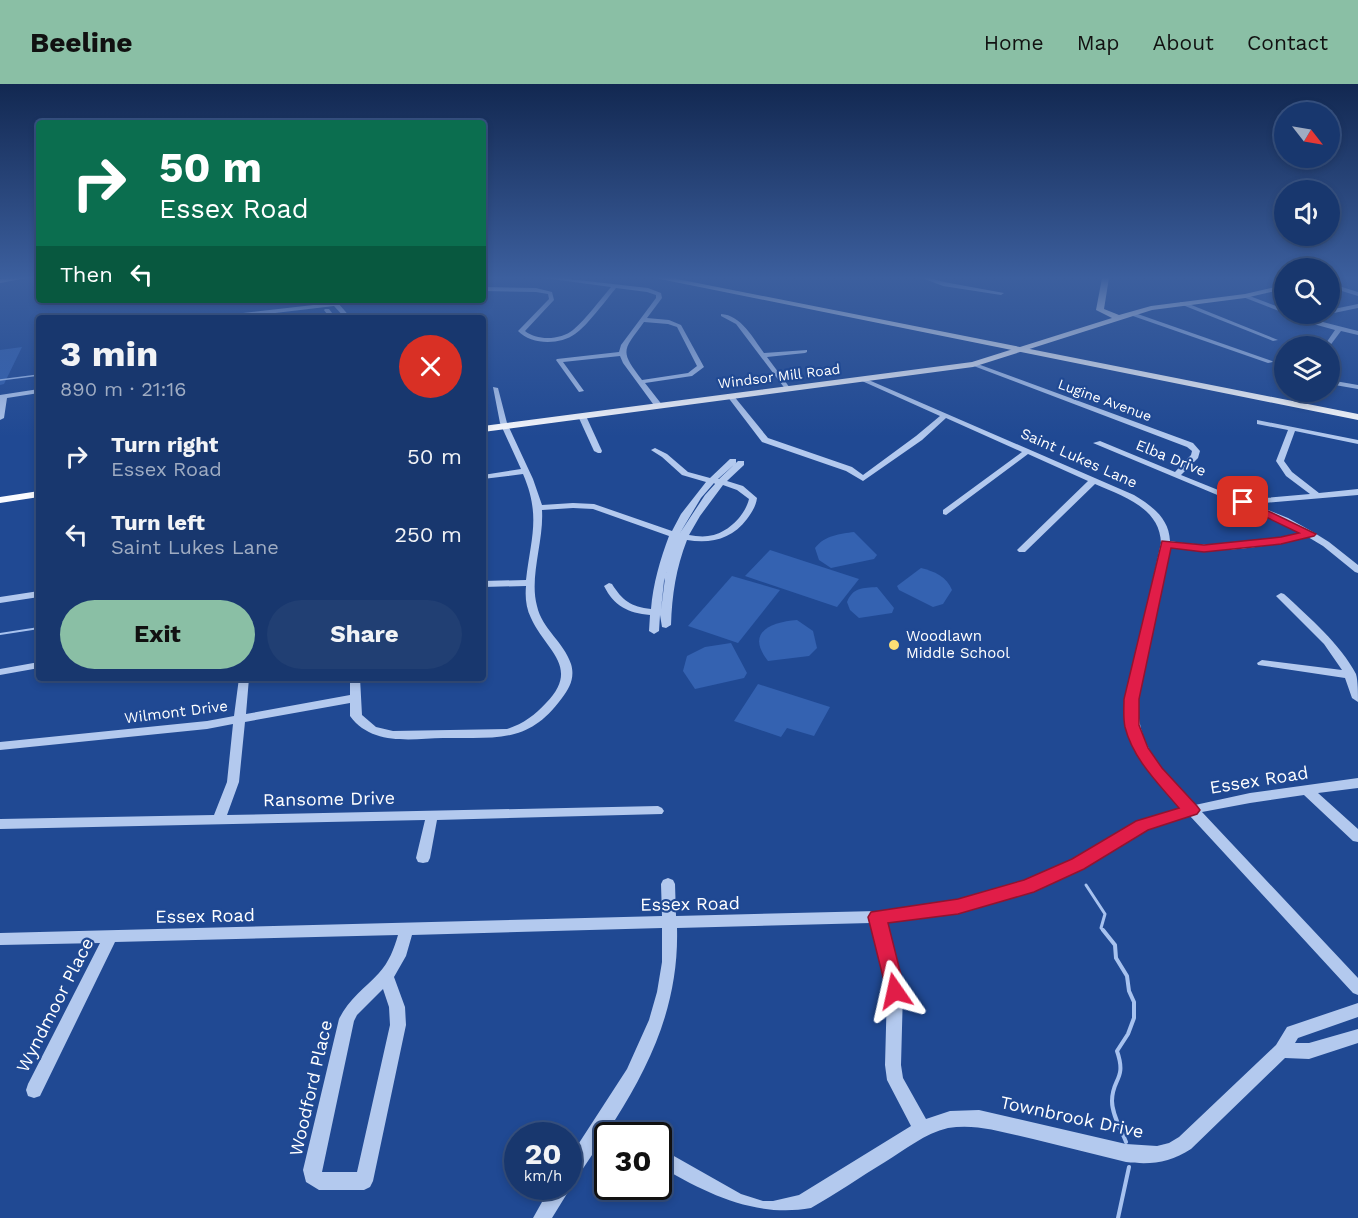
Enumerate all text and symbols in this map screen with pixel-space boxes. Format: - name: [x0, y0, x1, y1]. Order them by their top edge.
- text: Beeline: [30, 26, 132, 59]
- text: Home: [984, 30, 1044, 55]
- text: Map: [1077, 30, 1120, 55]
- text: About: [1153, 30, 1214, 55]
- text: Contact: [1247, 30, 1328, 55]
- north arrow: [1274, 102, 1340, 168]
- map controls: [1274, 102, 1340, 402]
- text: 50 m: [159, 143, 262, 192]
- icon: right: [60, 144, 138, 222]
- button: sound: [1274, 180, 1340, 246]
- text: Essex Road: [159, 193, 309, 225]
- icon: left: [125, 258, 158, 291]
- button: search: [1274, 258, 1340, 324]
- text: Then: [60, 262, 113, 287]
- text: 3 min: [60, 333, 158, 375]
- button: close: [399, 335, 462, 398]
- button: layers: [1274, 336, 1340, 402]
- street label: Windsor Mill Road: [717, 361, 841, 391]
- street label: Lugine Avenue: [1056, 376, 1154, 424]
- text: 890 m · 21:16: [60, 377, 186, 401]
- street label: Saint Lukes Lane: [1018, 424, 1140, 492]
- text: Turn right: [111, 432, 218, 457]
- street label: Elba Drive: [1133, 436, 1209, 480]
- icon: right: [60, 440, 93, 473]
- text: 50 m: [407, 444, 462, 469]
- text: Essex Road: [111, 457, 222, 481]
- pin: [1217, 476, 1268, 527]
- icon: arrive: [1226, 485, 1259, 518]
- text: Turn left: [111, 510, 205, 535]
- icon: left: [60, 518, 93, 551]
- text: 250 m: [394, 522, 462, 547]
- text: Saint Lukes Lane: [111, 535, 279, 559]
- button: Exit: [60, 600, 255, 669]
- button: Share: [267, 600, 462, 669]
- place label: Woodlawn Middle School: [906, 627, 1010, 662]
- marker: Woodlawn Middle School: [887, 638, 901, 652]
- street label: Wilmont Drive: [123, 697, 229, 727]
- street label: Essex Road: [1208, 761, 1310, 798]
- street label: Ransome Drive: [263, 787, 395, 810]
- street label: Essex Road: [640, 892, 740, 915]
- street label: Essex Road: [155, 904, 255, 927]
- street label: Wyndmoor Place: [12, 934, 98, 1075]
- position arrow: [863, 959, 927, 1023]
- street label: Woodford Place: [285, 1018, 336, 1158]
- street label: Townbrook Drive: [998, 1091, 1146, 1142]
- speed limit sign: 30: [594, 1122, 672, 1200]
- text: 20: [524, 1136, 562, 1171]
- text: km/h: [524, 1167, 562, 1185]

